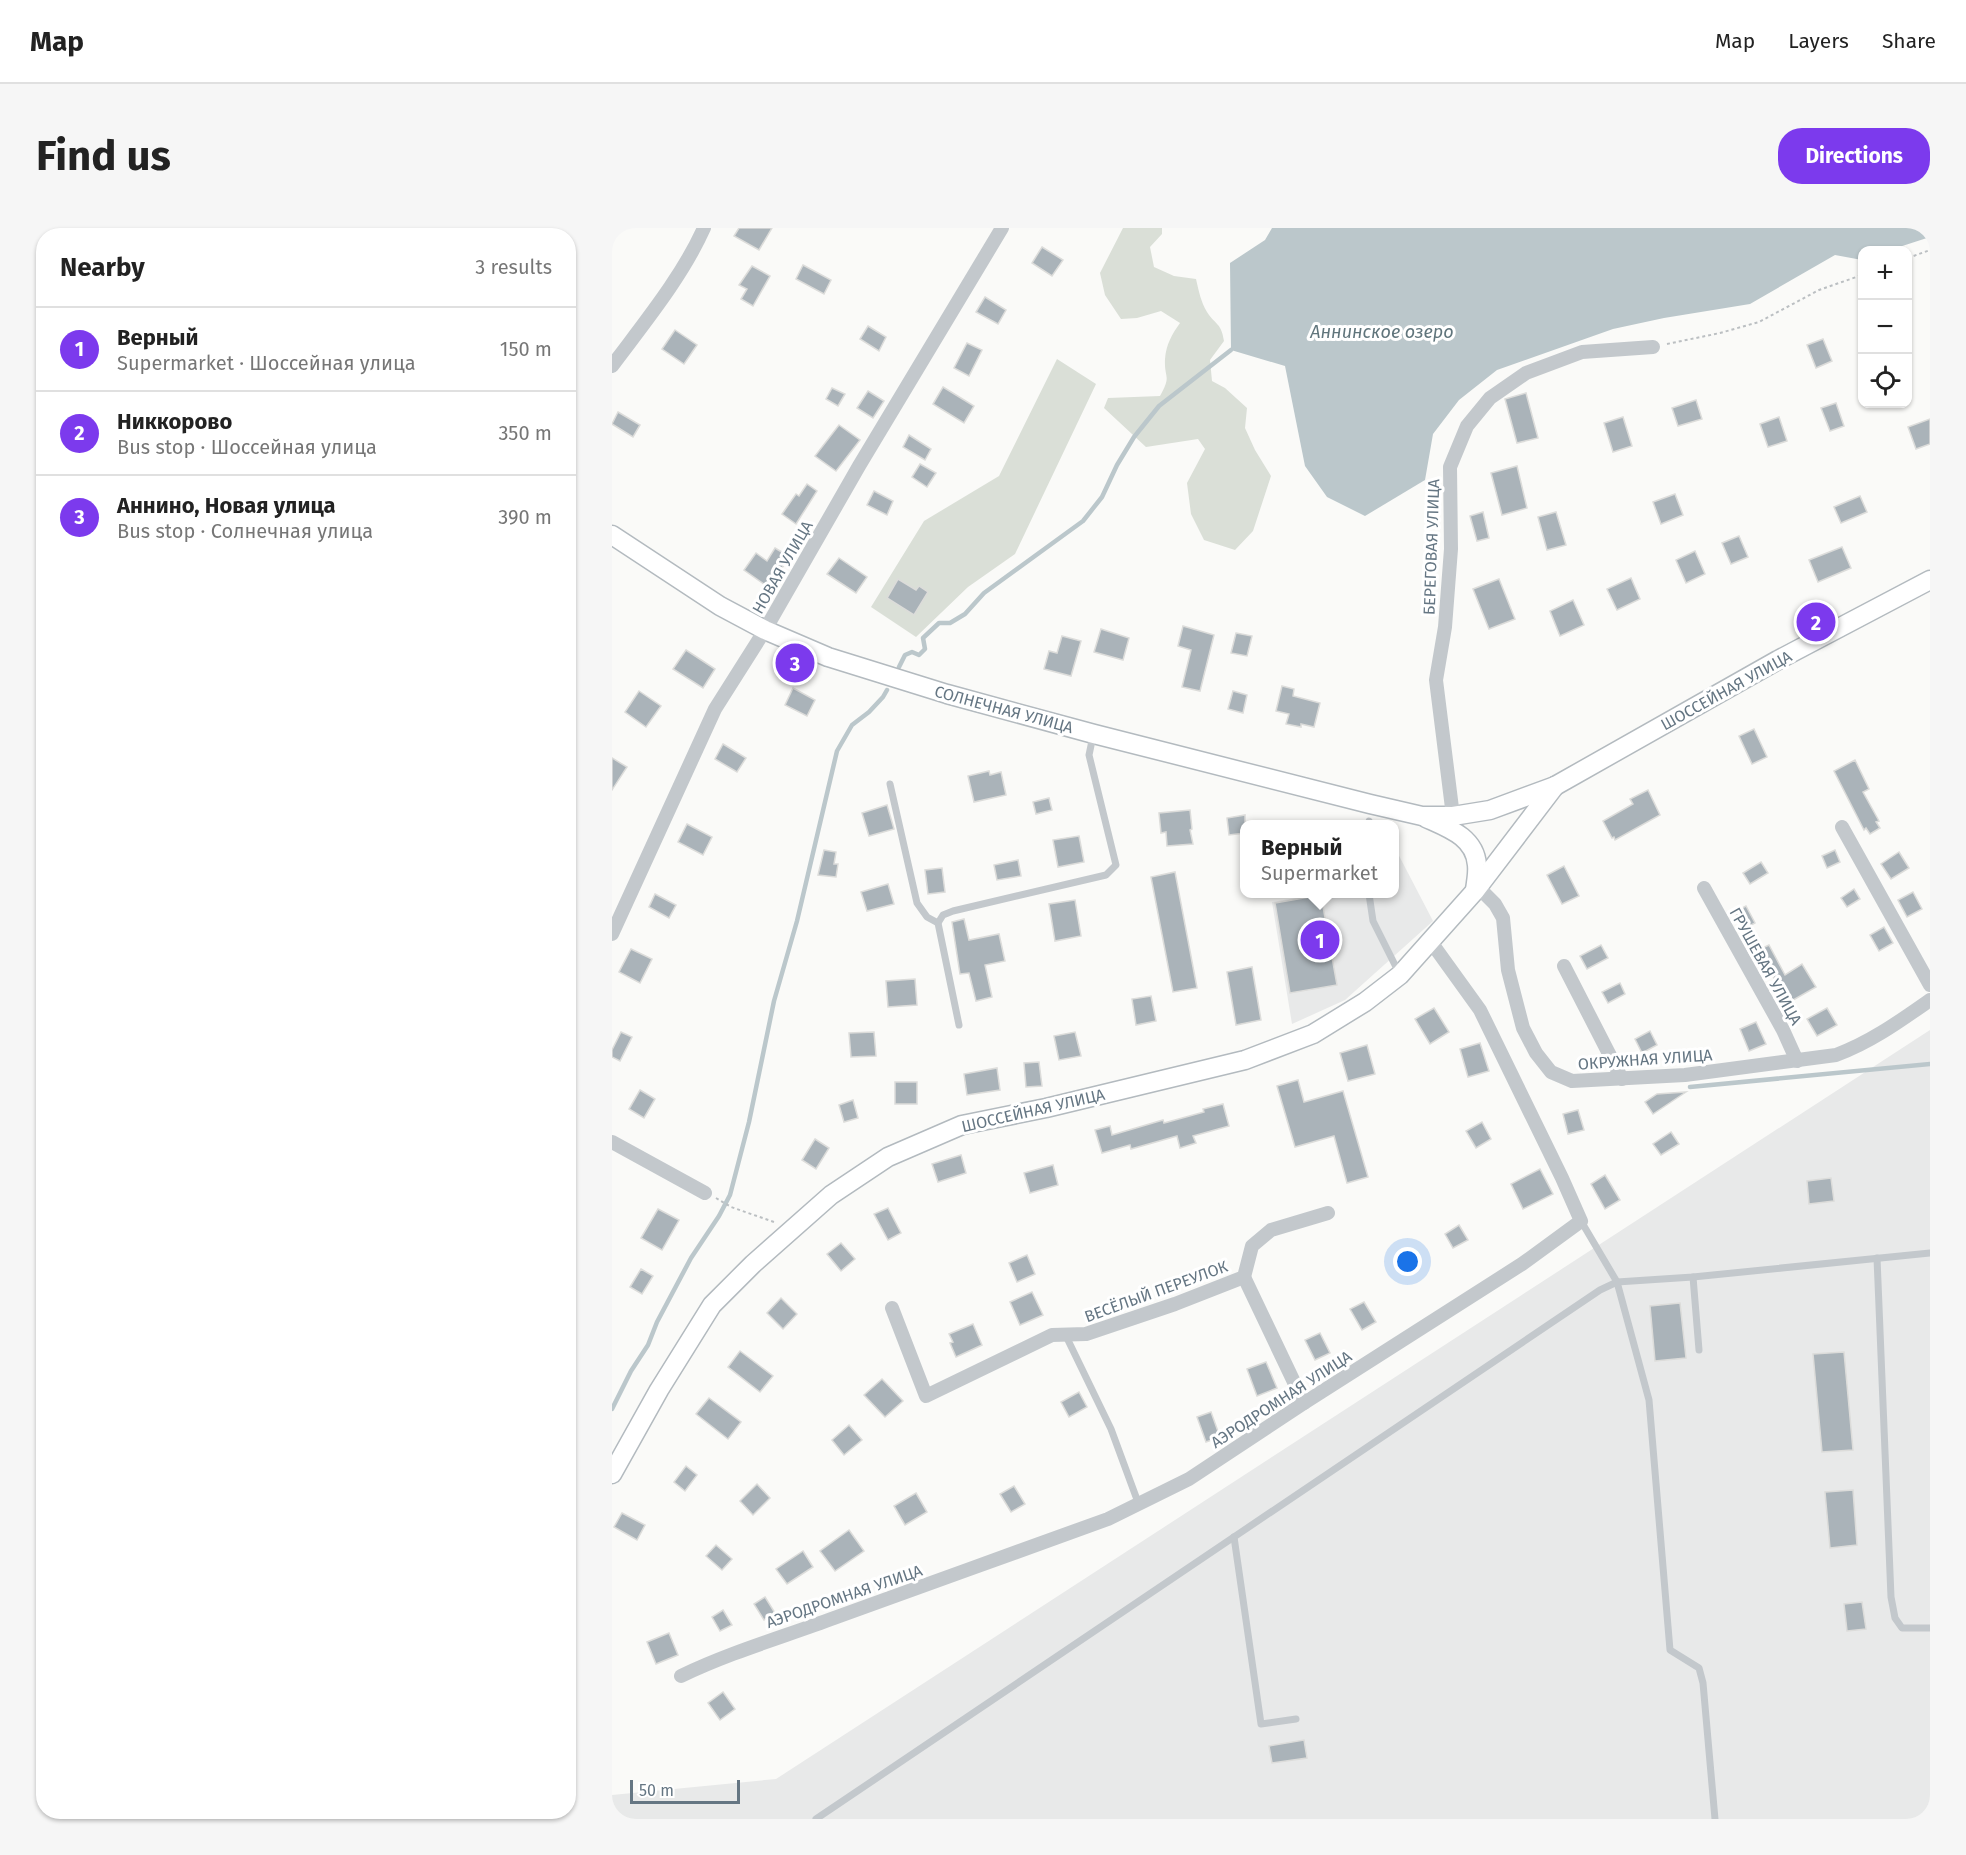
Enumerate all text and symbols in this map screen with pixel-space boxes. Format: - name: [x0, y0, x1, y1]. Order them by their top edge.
- text: Map: [30, 25, 84, 58]
- text: Map: [1715, 28, 1755, 54]
- text: Layers: [1788, 28, 1849, 54]
- text: Share: [1882, 28, 1936, 54]
- button: Directions: [1778, 128, 1930, 184]
- text: Find us: [36, 131, 171, 181]
- map controls: [1858, 246, 1912, 408]
- button: +: [1858, 246, 1912, 300]
- text: Nearby: [60, 252, 145, 283]
- text: 3 results: [475, 255, 552, 279]
- button: −: [1858, 300, 1912, 354]
- water label: Аннинское озеро: [1309, 321, 1454, 343]
- text: Верный: [117, 324, 199, 351]
- text: 1: [75, 337, 84, 361]
- text: 150 m: [500, 337, 552, 361]
- text: Supermarket · Шоссейная улица: [117, 351, 416, 375]
- button: locate: [1858, 354, 1912, 408]
- text: Никкорово: [117, 408, 232, 435]
- text: 2: [74, 421, 85, 445]
- text: 350 m: [498, 421, 552, 445]
- text: Bus stop · Шоссейная улица: [117, 435, 377, 459]
- street label: БЕРЕГОВАЯ УЛИЦА: [1420, 478, 1443, 615]
- text: Аннино, Новая улица: [117, 492, 336, 519]
- text: 3: [74, 505, 85, 529]
- text: 390 m: [498, 505, 552, 529]
- street label: НОВАЯ УЛИЦА: [748, 517, 817, 617]
- text: Bus stop · Солнечная улица: [117, 519, 373, 543]
- pin: 2: [1796, 600, 1836, 644]
- pin: 3: [776, 640, 814, 686]
- street label: ШОССЕЙНАЯ УЛИЦА: [1658, 646, 1796, 734]
- street label: СОЛНЕЧНАЯ УЛИЦА: [932, 682, 1076, 737]
- popup: [1240, 820, 1399, 898]
- text: Верный: [1261, 834, 1343, 861]
- text: Supermarket: [1261, 861, 1378, 885]
- street label: ГРУШЕВАЯ УЛИЦА: [1725, 904, 1806, 1029]
- pin: 1: [1300, 918, 1340, 962]
- street label: ОКРУЖНАЯ УЛИЦА: [1577, 1045, 1714, 1074]
- street label: ШОССЕЙНАЯ УЛИЦА: [960, 1085, 1107, 1136]
- your location: [1393, 1247, 1422, 1276]
- street label: ВЕСЁЛЫЙ ПЕРЕУЛОК: [1082, 1257, 1231, 1326]
- street label: АЭРОДРОМНАЯ УЛИЦА: [1207, 1346, 1356, 1452]
- street label: АЭРОДРОМНАЯ УЛИЦА: [764, 1561, 926, 1632]
- scale bar: [630, 1777, 740, 1804]
- text: 50 m: [639, 1781, 674, 1800]

